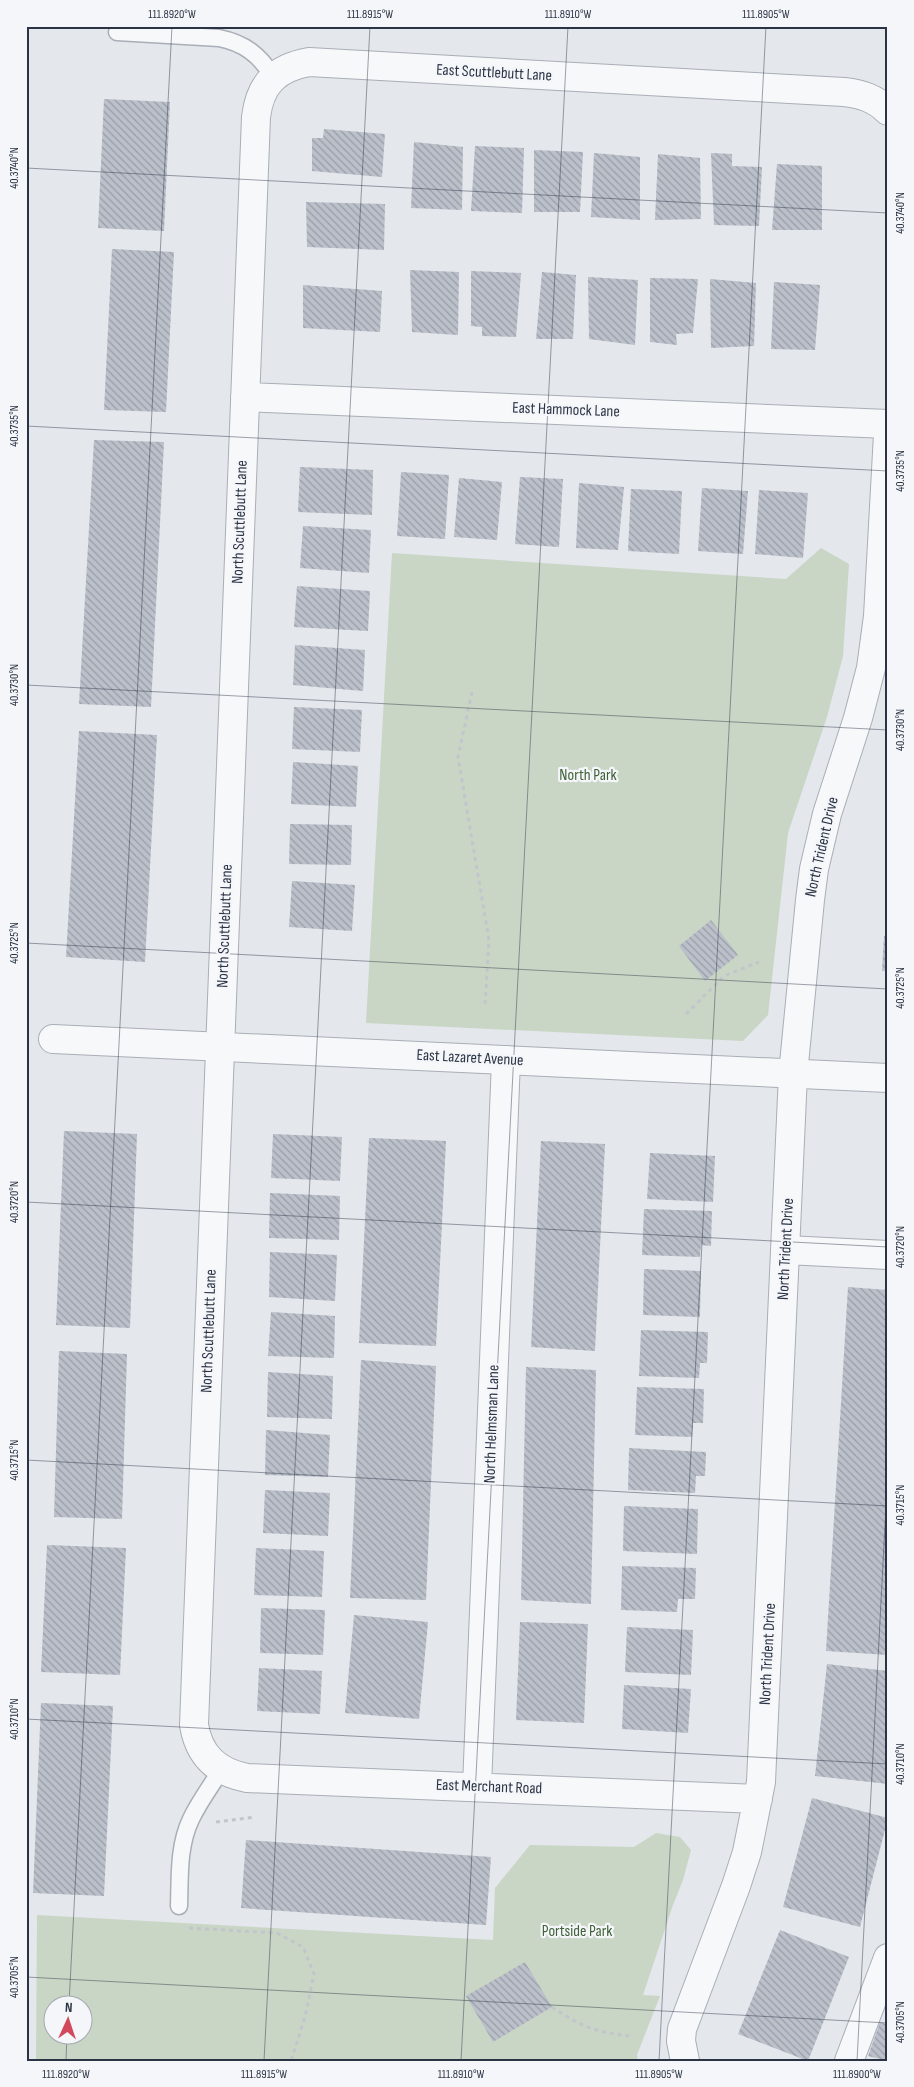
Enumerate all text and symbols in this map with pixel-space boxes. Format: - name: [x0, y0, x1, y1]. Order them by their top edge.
- text: 111.8920°W: [148, 7, 196, 22]
- text: 111.8915°W: [347, 7, 393, 22]
- text: 111.8910°W: [545, 7, 592, 22]
- text: 111.8905°W: [742, 7, 790, 22]
- street label: East Scuttlebutt Lane: [436, 60, 552, 86]
- text: 40.3740°N: [7, 147, 22, 189]
- text: 40.3740°N: [893, 192, 908, 234]
- street label: East Hammock Lane: [512, 399, 620, 421]
- text: 40.3735°N: [7, 405, 22, 447]
- text: 40.3735°N: [893, 450, 908, 492]
- street label: North Scuttlebutt Lane: [228, 460, 252, 584]
- text: 40.3730°N: [7, 664, 22, 706]
- text: 40.3730°N: [893, 709, 908, 751]
- park label: North Park: [559, 766, 617, 785]
- street label: North Trident Drive: [801, 795, 843, 899]
- street label: North Scuttlebutt Lane: [213, 864, 237, 988]
- text: 40.3725°N: [7, 922, 22, 964]
- text: 40.3725°N: [893, 967, 908, 1009]
- street label: East Lazaret Avenue: [416, 1046, 524, 1070]
- text: 40.3720°N: [7, 1181, 22, 1223]
- street label: North Trident Drive: [774, 1197, 798, 1301]
- text: 40.3720°N: [893, 1226, 908, 1268]
- street label: North Scuttlebutt Lane: [197, 1269, 221, 1393]
- street label: North Helmsman Lane: [480, 1364, 504, 1484]
- text: 40.3715°N: [7, 1440, 22, 1480]
- text: 40.3715°N: [893, 1485, 908, 1525]
- street label: North Trident Drive: [756, 1602, 780, 1706]
- text: 40.3710°N: [7, 1698, 22, 1740]
- text: 40.3710°N: [893, 1743, 908, 1785]
- street label: East Merchant Road: [435, 1776, 543, 1798]
- park label: Portside Park: [542, 1922, 612, 1941]
- text: 40.3705°N: [7, 1956, 22, 1998]
- north arrow: [42, 1994, 92, 2044]
- text: N: [64, 1999, 73, 2016]
- text: 40.3705°N: [893, 2001, 908, 2043]
- text: 111.8920°W: [42, 2067, 90, 2082]
- text: 111.8915°W: [241, 2067, 287, 2082]
- text: 111.8910°W: [438, 2067, 485, 2082]
- text: 111.8905°W: [635, 2067, 683, 2082]
- text: 111.8900°W: [833, 2067, 881, 2082]

